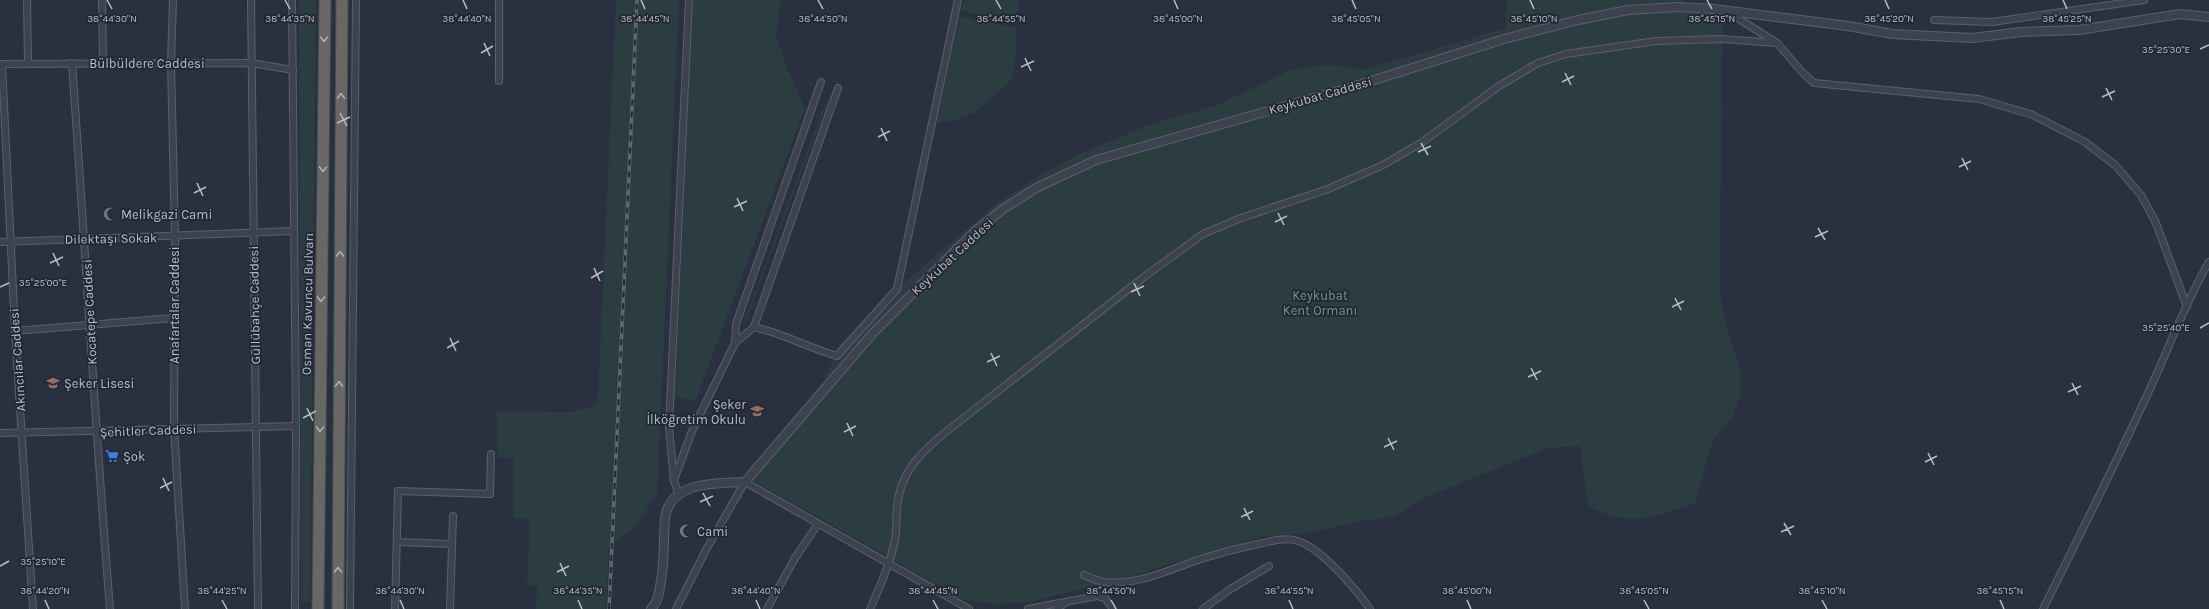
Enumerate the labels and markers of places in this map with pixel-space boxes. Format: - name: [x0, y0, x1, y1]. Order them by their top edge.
- mosque icon: Melikgazi Cami: [102, 206, 118, 222]
- place label: Melikgazi Cami: [121, 207, 212, 222]
- school or university icon: Şeker Lisesi: [45, 375, 61, 391]
- place label: Şeker Lisesi: [64, 376, 135, 391]
- place label: Şeker İlköğretim Okulu: [646, 397, 746, 427]
- school or university icon: Şeker İlköğretim Okulu: [749, 403, 765, 419]
- supermarket icon: Şok: [104, 448, 120, 464]
- place label: Şok: [123, 449, 145, 464]
- mosque icon: Cami: [678, 523, 694, 539]
- place label: Cami: [697, 524, 728, 539]

